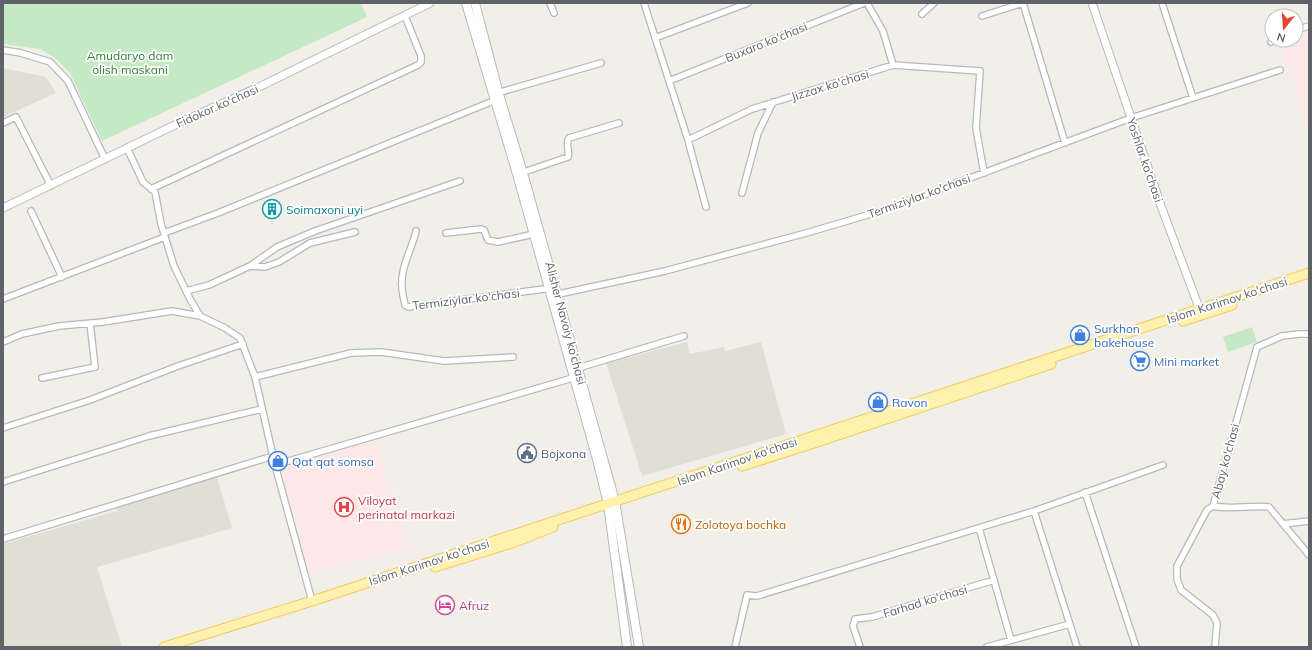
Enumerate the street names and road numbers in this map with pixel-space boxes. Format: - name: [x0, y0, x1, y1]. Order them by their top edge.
- street label: Buxaro ko'chasi: [723, 19, 809, 65]
- street label: Jizzax ko'chasi: [789, 66, 871, 104]
- street label: Fidokor ko'chasi: [174, 81, 261, 131]
- street label: Yoshlar ko'chasi: [1123, 115, 1167, 204]
- street label: Termiziylar ko'chasi: [866, 170, 972, 222]
- street label: Alisher Navoiy ko’chasi: [542, 260, 590, 386]
- street label: Islom Karimov ko'chasi: [1165, 273, 1289, 327]
- street label: Termiziylar ko'chasi: [411, 285, 521, 313]
- street label: Abay ko'chasi: [1208, 422, 1242, 500]
- street label: Islom Karimov ko'chasi: [675, 433, 799, 489]
- street label: Islom Karimov ko'chasi: [367, 535, 491, 589]
- street label: Farhad ko'chasi: [881, 581, 969, 621]

